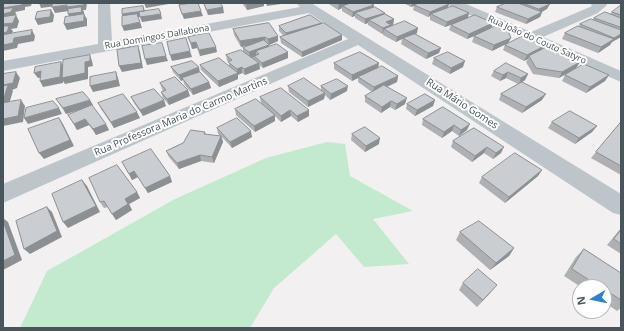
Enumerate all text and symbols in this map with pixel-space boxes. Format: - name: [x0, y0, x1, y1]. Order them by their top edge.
- street label: Rua João do Couto Satyro: [486, 13, 588, 67]
- street label: Rua Domingos Dallabona: [104, 22, 210, 52]
- street label: Rua Professora Maria do Carmo Martins: [93, 75, 269, 159]
- street label: Rua Mário Gomes: [424, 76, 500, 132]
- north arrow: [572, 279, 612, 319]
- text: N: [573, 295, 589, 306]

